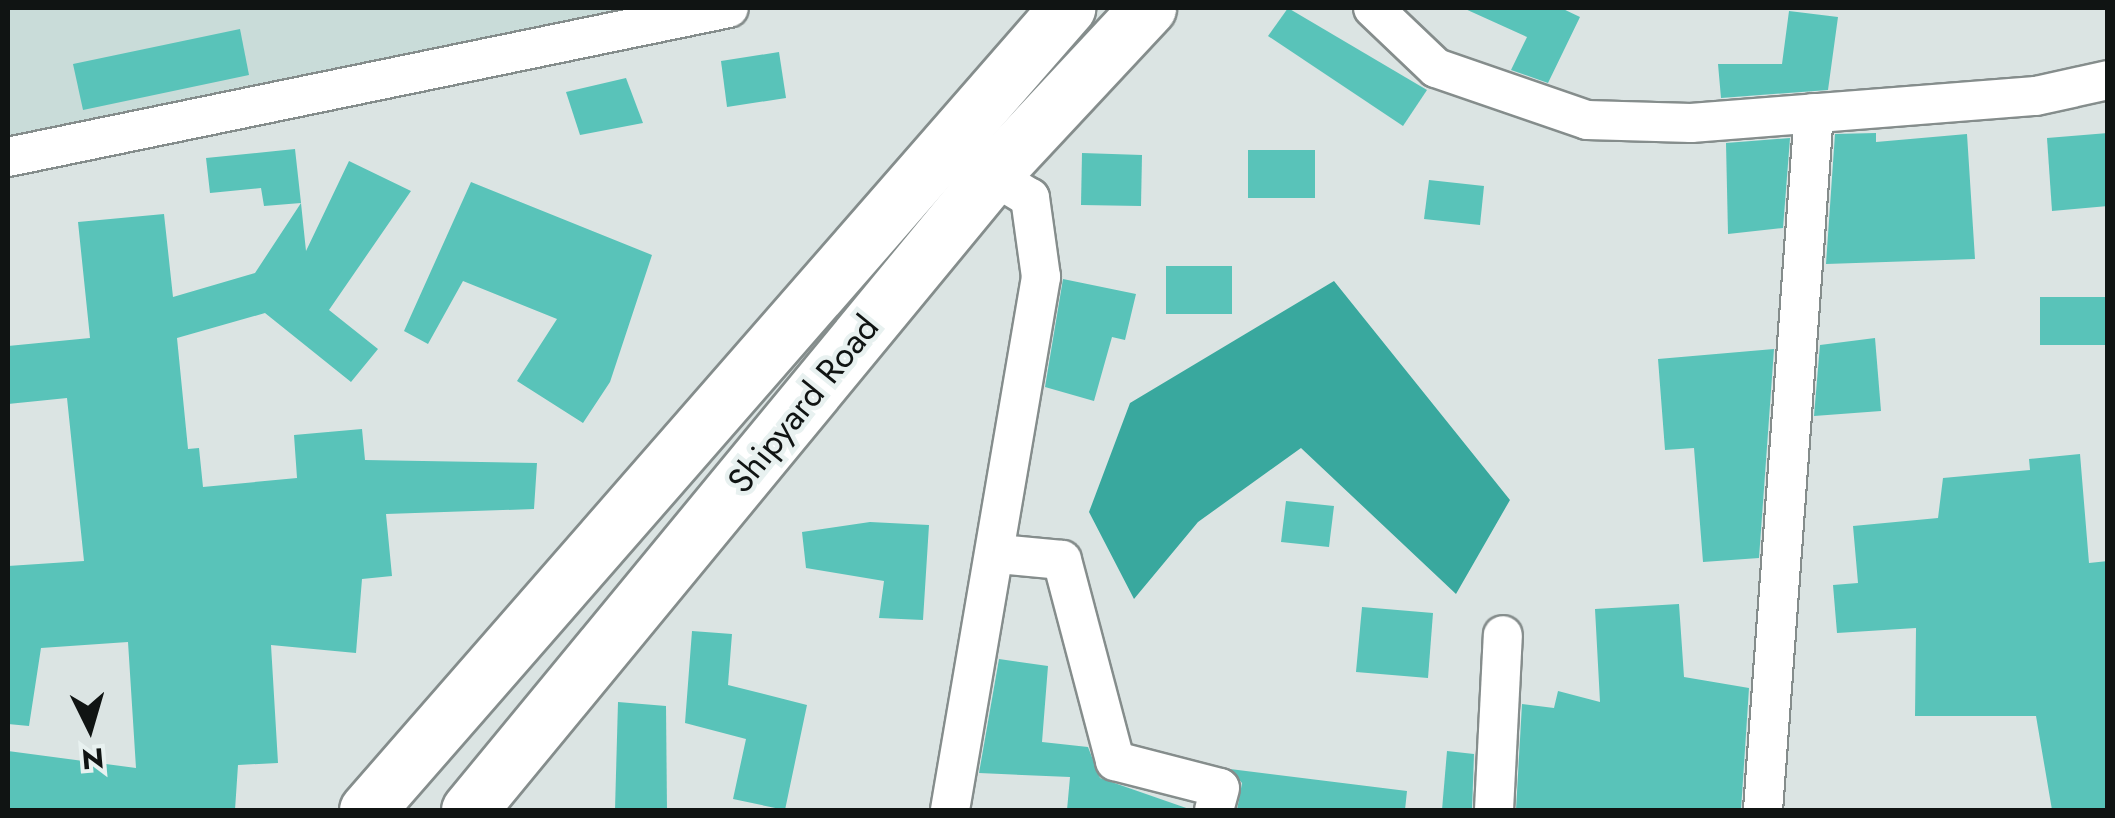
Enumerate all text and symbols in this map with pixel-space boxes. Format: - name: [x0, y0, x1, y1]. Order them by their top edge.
- street label: Shipyard Road: [719, 307, 887, 501]
- north arrow: [40, 678, 140, 778]
- text: N: [80, 737, 106, 780]

